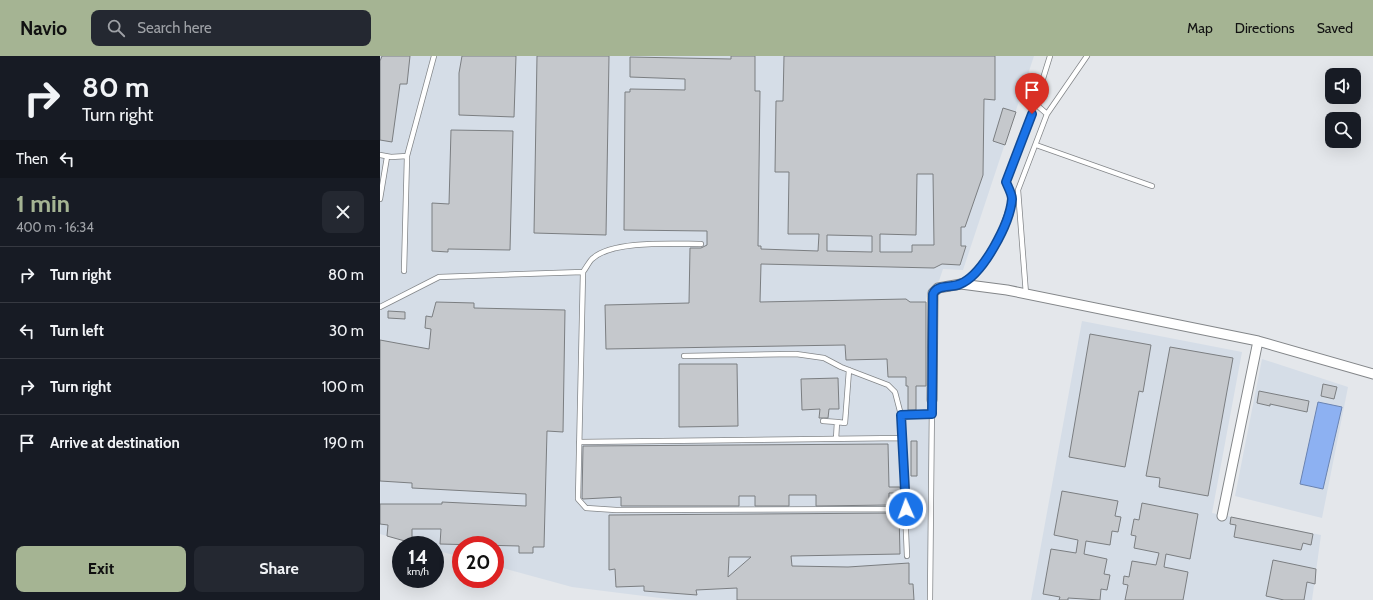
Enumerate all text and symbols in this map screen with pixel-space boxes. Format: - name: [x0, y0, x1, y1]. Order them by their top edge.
- search box: [91, 10, 371, 46]
- text: Navio: [20, 17, 67, 40]
- icon: search: [105, 17, 127, 39]
- text: Search here: [137, 19, 212, 37]
- text: Map: [1187, 19, 1213, 37]
- text: Directions: [1235, 19, 1295, 37]
- text: Saved: [1317, 19, 1353, 37]
- map controls: [1325, 68, 1361, 148]
- button: sound: [1325, 68, 1361, 104]
- text: 80 m: [82, 70, 149, 104]
- icon: right: [16, 72, 68, 124]
- pin: [1015, 73, 1049, 114]
- icon: arrive: [1021, 79, 1043, 101]
- text: Turn right: [82, 104, 153, 126]
- button: search: [1325, 112, 1361, 148]
- icon: left: [56, 148, 78, 170]
- text: Then: [16, 150, 48, 168]
- text: 1 min: [16, 189, 70, 218]
- button: close: [322, 191, 364, 233]
- text: 400 m · 16:34: [16, 219, 94, 235]
- icon: right: [16, 264, 38, 286]
- text: Turn right: [50, 266, 111, 284]
- text: 80 m: [328, 266, 364, 284]
- icon: left: [16, 320, 38, 342]
- text: Turn left: [50, 322, 104, 340]
- text: 30 m: [329, 322, 364, 340]
- icon: right: [16, 376, 38, 398]
- text: Turn right: [50, 378, 111, 396]
- text: 100 m: [322, 378, 364, 396]
- icon: arrive: [16, 432, 38, 454]
- text: Arrive at destination: [50, 434, 180, 452]
- text: 190 m: [324, 434, 364, 452]
- position arrow: [885, 488, 927, 530]
- speed limit sign: 20: [452, 536, 504, 588]
- text: 14: [408, 545, 428, 569]
- button: Exit: [16, 546, 186, 592]
- button: Share: [194, 546, 364, 592]
- text: km/h: [407, 565, 429, 578]

